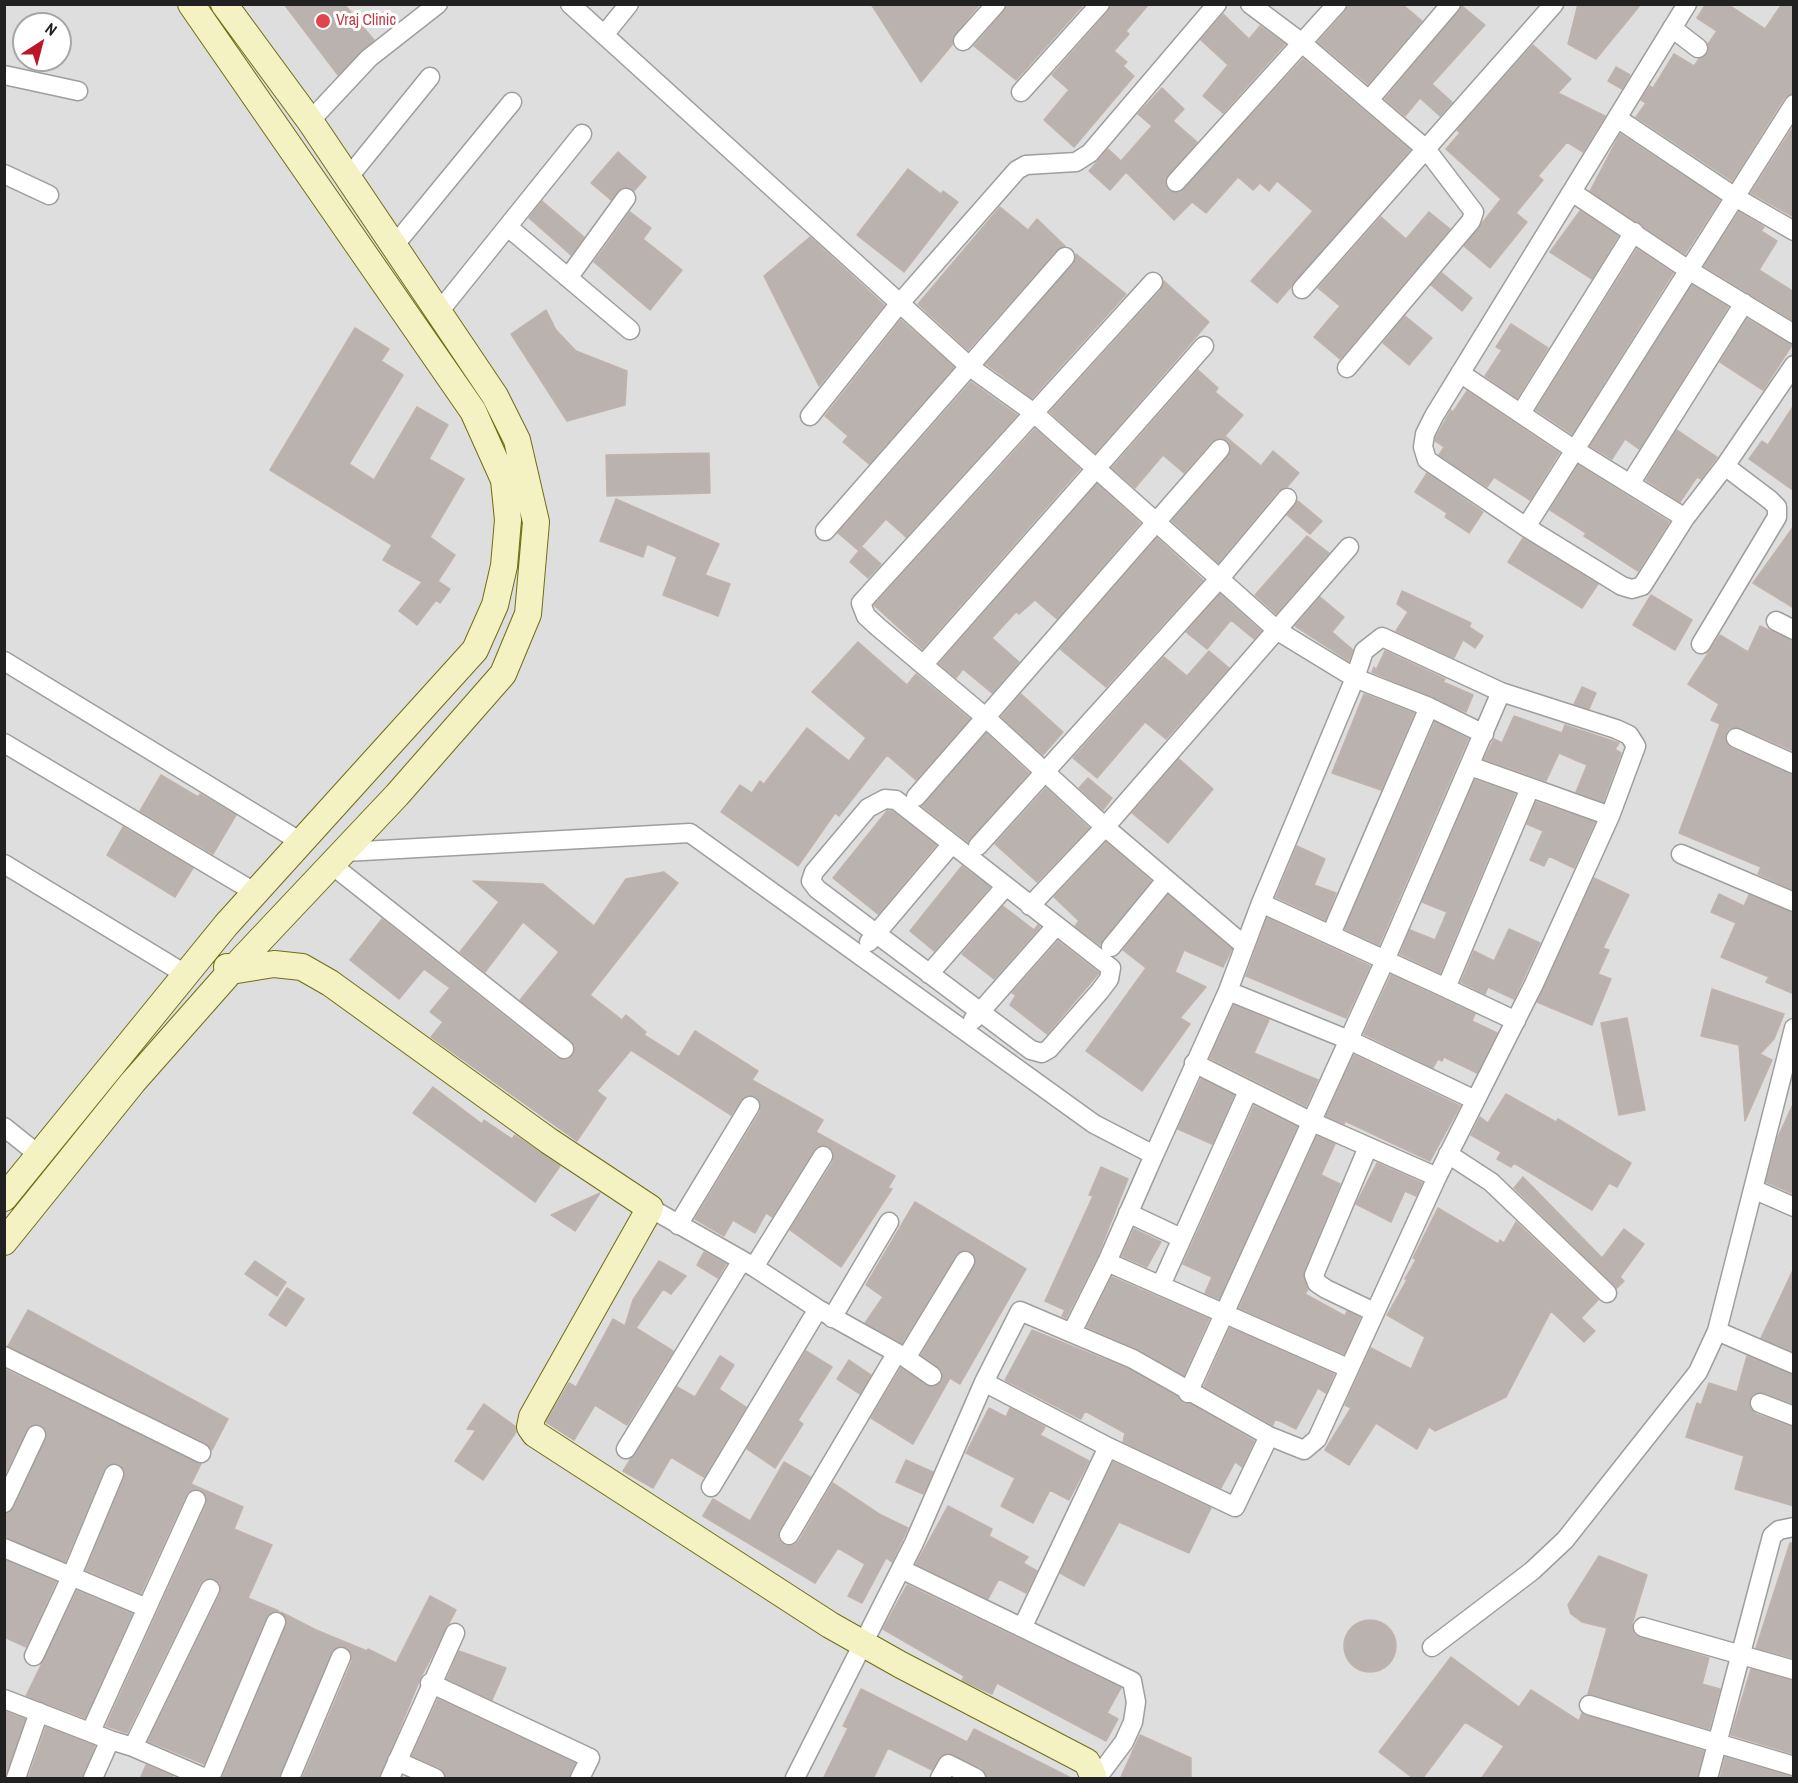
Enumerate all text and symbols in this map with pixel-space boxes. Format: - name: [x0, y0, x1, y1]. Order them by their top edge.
- place label: Vraj Clinic: [336, 11, 396, 31]
- north arrow: [12, 12, 72, 72]
- marker: Vraj Clinic: [314, 12, 332, 30]
- text: N: [41, 17, 62, 41]

